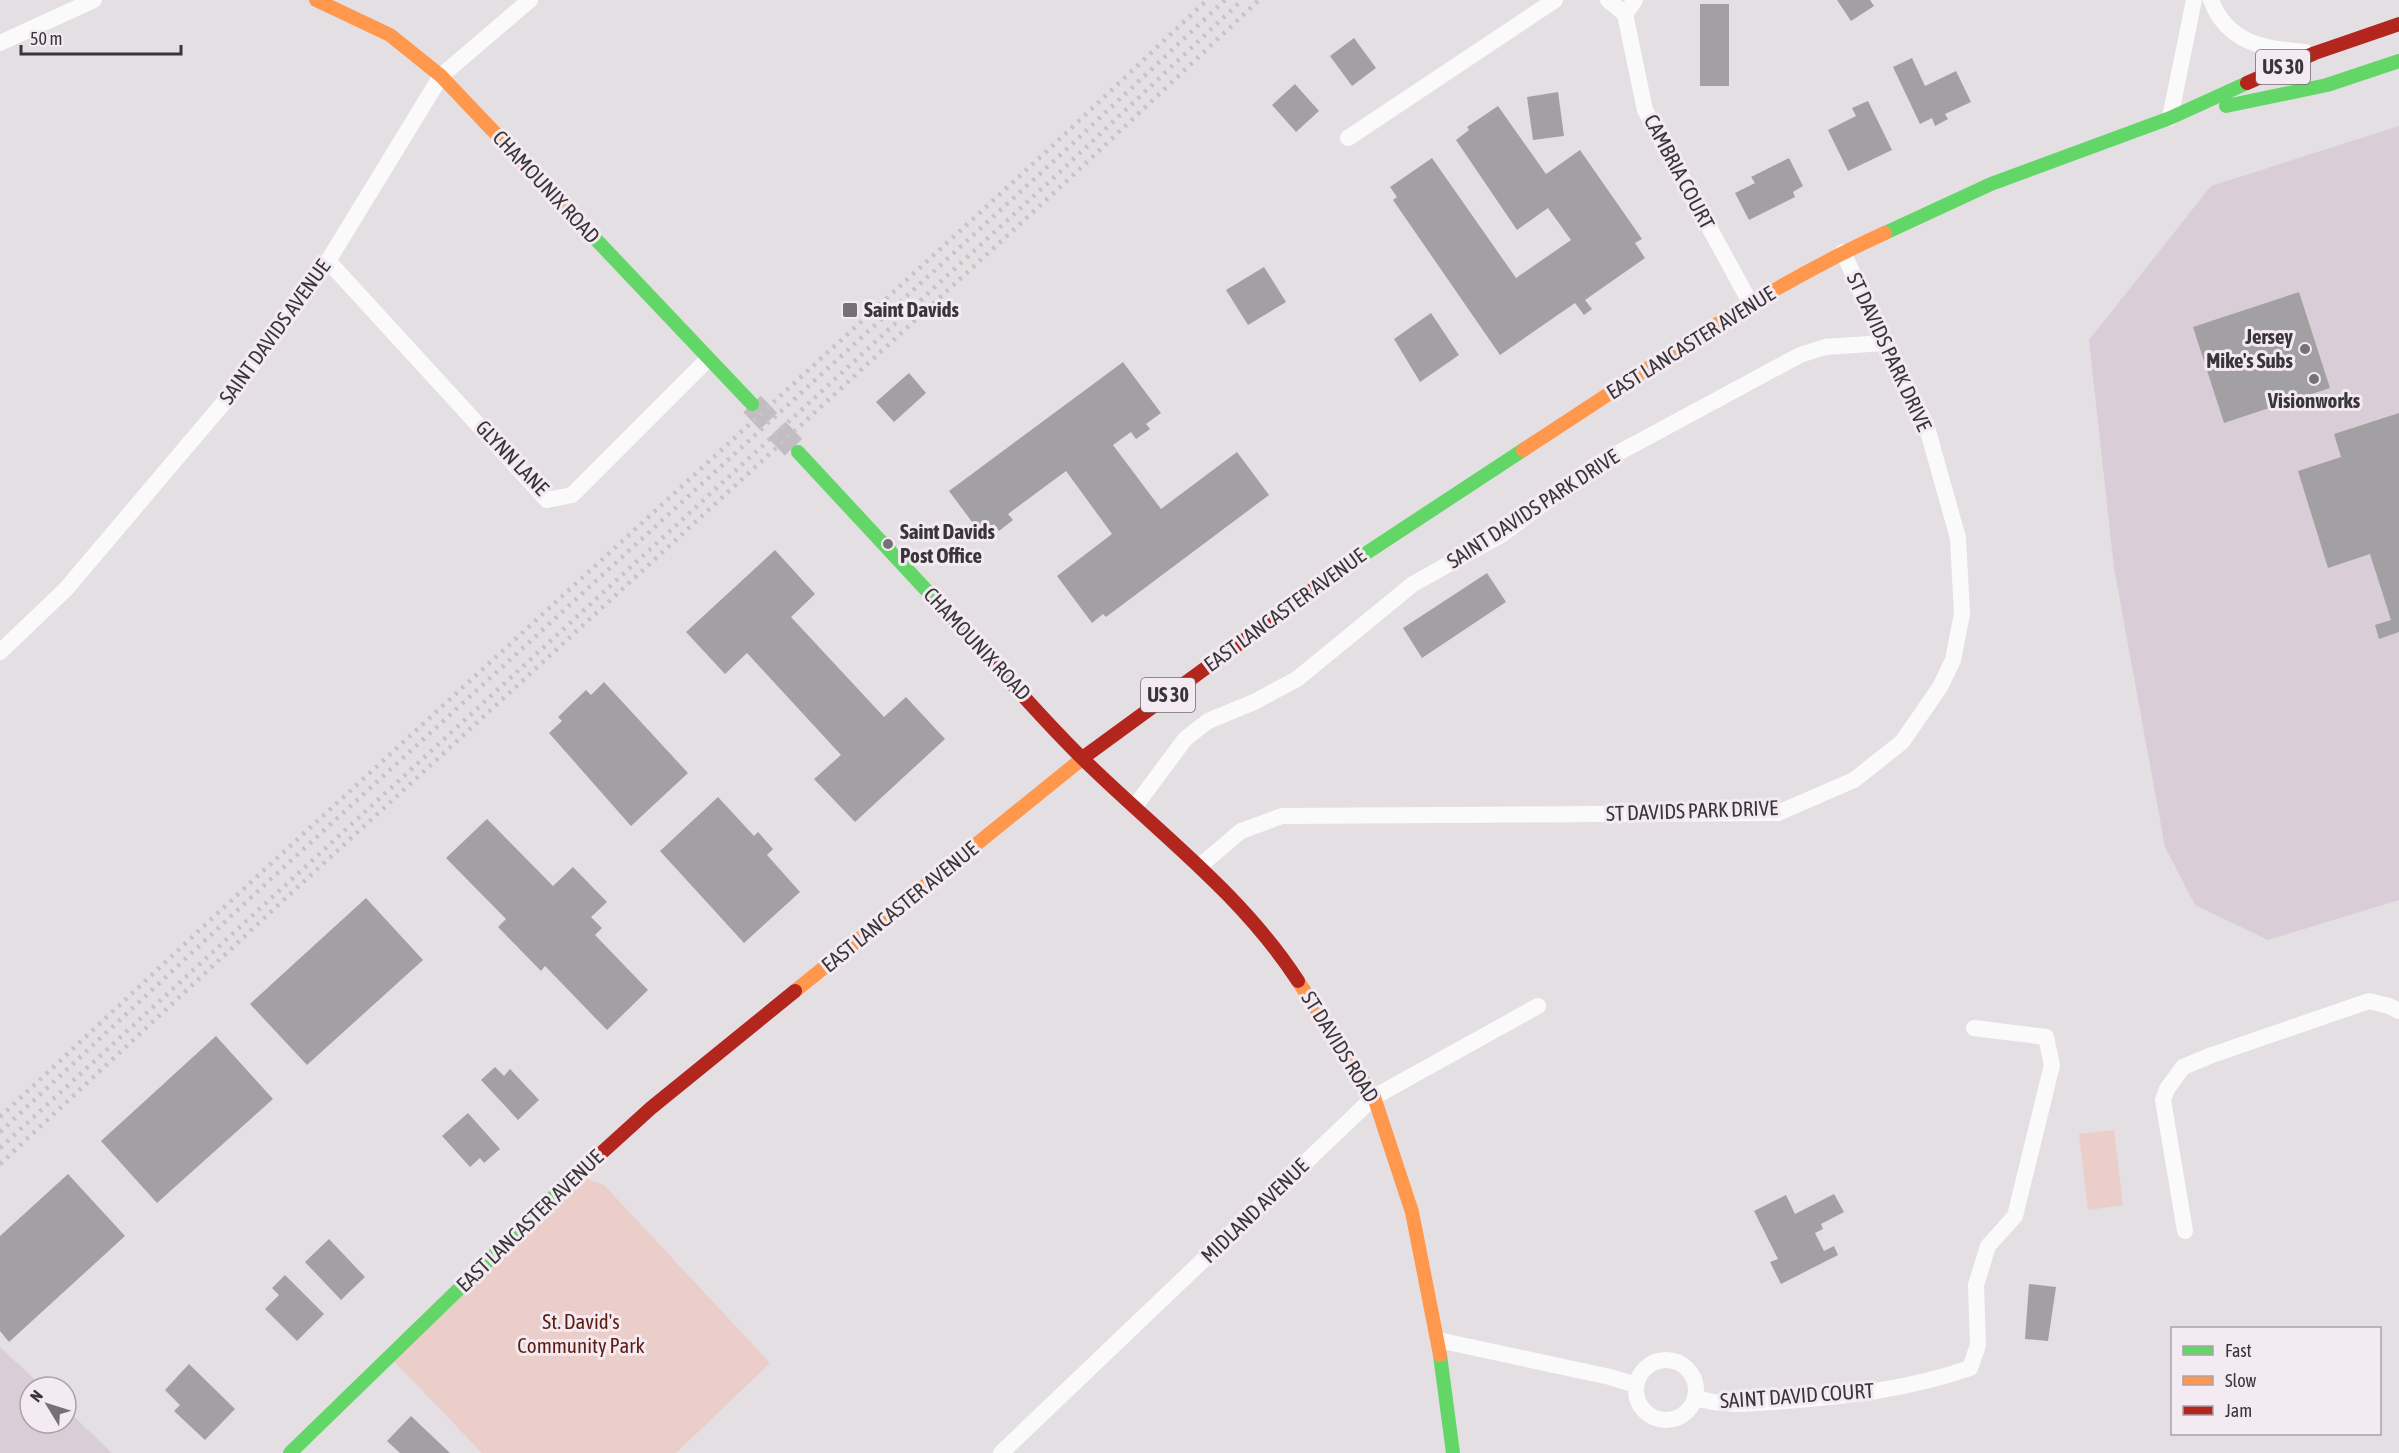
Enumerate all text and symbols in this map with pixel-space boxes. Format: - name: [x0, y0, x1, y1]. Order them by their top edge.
- scale bar: [21, 18, 182, 56]
- text: 50 m: [30, 28, 62, 49]
- road number: US 30: [2256, 50, 2310, 84]
- street label: CAMBRIA COURT: [1640, 110, 1720, 233]
- street label: CHAMOUNIX ROAD: [488, 125, 605, 248]
- street label: SAINT DAVIDS AVENUE: [214, 255, 335, 408]
- street label: ST DAVIDS PARK DRIVE: [1843, 269, 1937, 435]
- street label: EAST LANCASTER AVENUE: [1602, 281, 1779, 404]
- place label: Saint Davids: [864, 297, 959, 321]
- marker: Saint Davids: [841, 301, 859, 319]
- place label: Jersey Mike's Subs: [2206, 324, 2294, 372]
- marker: Jersey Mike's Subs: [2298, 342, 2312, 356]
- marker: Visionworks: [2307, 372, 2321, 386]
- place label: Visionworks: [2267, 388, 2361, 412]
- street label: GLYNN LANE: [471, 415, 554, 500]
- street label: SAINT DAVIDS PARK DRIVE: [1442, 444, 1623, 573]
- place label: Saint Davids Post Office: [900, 519, 995, 567]
- marker: Saint Davids Post Office: [881, 537, 895, 551]
- street label: EAST LANCASTER AVENUE: [1199, 542, 1370, 676]
- street label: CHAMOUNIX ROAD: [919, 582, 1036, 705]
- road number: US 30: [1141, 678, 1195, 712]
- street label: ST DAVIDS PARK DRIVE: [1606, 795, 1778, 825]
- street label: EAST LANCASTER AVENUE: [816, 836, 982, 977]
- street label: ST DAVIDS ROAD: [1297, 987, 1384, 1106]
- street label: EAST LANCASTER AVENUE: [451, 1144, 607, 1296]
- street label: MIDLAND AVENUE: [1196, 1153, 1313, 1267]
- park label: St. David's Community Park: [517, 1309, 645, 1357]
- legend: [2171, 1327, 2381, 1435]
- text: Fast: [2225, 1340, 2252, 1361]
- text: Slow: [2225, 1370, 2256, 1391]
- north arrow: [18, 1375, 78, 1435]
- street label: SAINT DAVID COURT: [1719, 1378, 1875, 1412]
- text: N: [26, 1386, 46, 1405]
- text: Jam: [2225, 1400, 2252, 1421]

